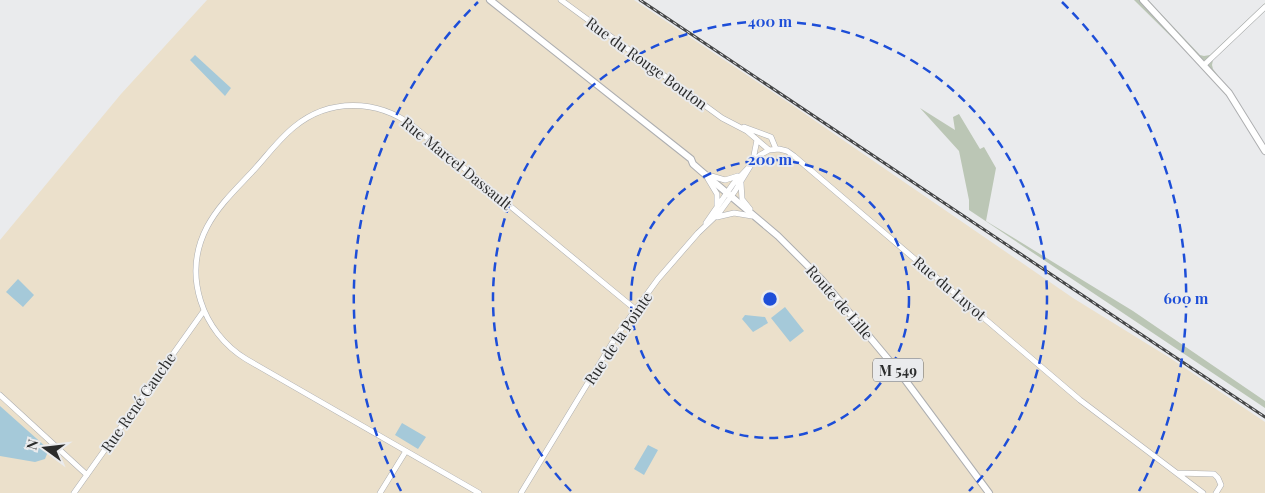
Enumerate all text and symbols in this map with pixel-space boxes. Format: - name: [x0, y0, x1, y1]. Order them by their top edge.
- text: 400 m: [748, 11, 793, 31]
- street label: Rue du Rouge Bouton: [582, 12, 712, 114]
- street label: Rue Marcel Dassault: [397, 112, 517, 214]
- text: 200 m: [748, 149, 793, 169]
- street label: Rue du Luyot: [909, 252, 991, 325]
- street label: Route de Lille: [802, 261, 878, 343]
- street label: Rue de la Pointe: [580, 288, 656, 388]
- text: 600 m: [1164, 288, 1209, 308]
- centre of rings: [761, 290, 779, 308]
- street label: Rue René Cauche: [96, 348, 180, 456]
- road number: M 549: [873, 358, 923, 382]
- north arrow: [20, 423, 70, 473]
- text: N: [21, 437, 42, 452]

